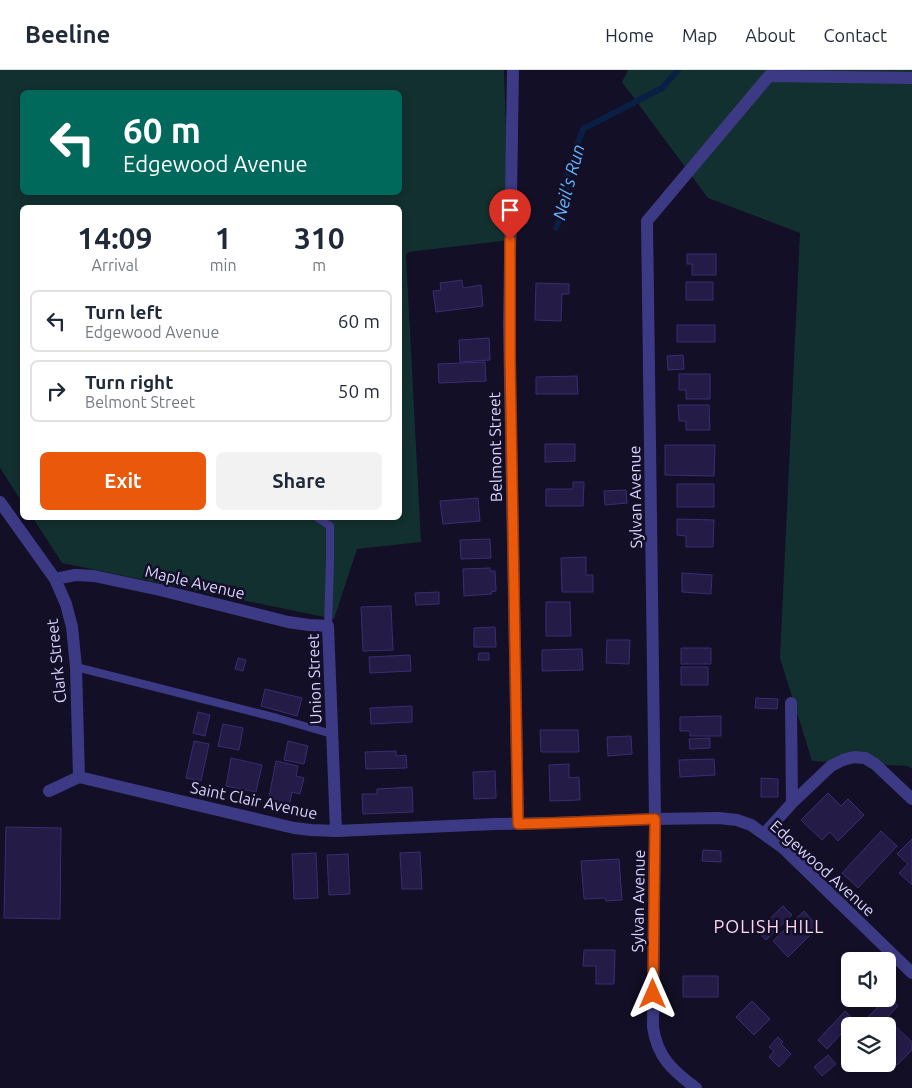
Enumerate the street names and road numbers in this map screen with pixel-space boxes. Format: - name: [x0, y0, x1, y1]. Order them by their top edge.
- street label: Belmont Street: [485, 391, 505, 502]
- street label: Sylvan Avenue: [625, 445, 645, 549]
- street label: Maple Avenue: [143, 562, 247, 602]
- street label: Clark Street: [43, 617, 69, 704]
- street label: Union Street: [303, 633, 325, 725]
- street label: Saint Clair Avenue: [189, 778, 319, 822]
- street label: Edgewood Avenue: [767, 816, 879, 920]
- street label: Sylvan Avenue: [628, 849, 648, 953]

